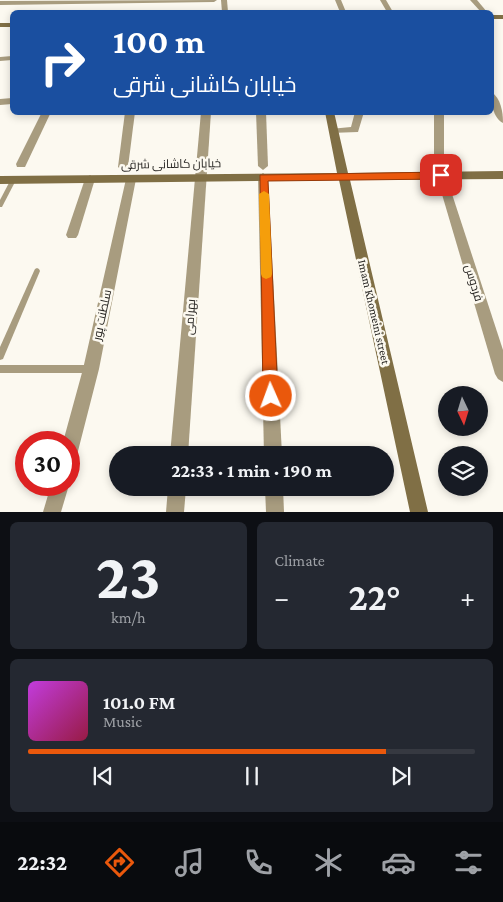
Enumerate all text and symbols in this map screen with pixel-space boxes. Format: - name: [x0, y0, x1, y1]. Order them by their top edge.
- text: 100 m: [113, 22, 205, 61]
- icon: right: [30, 30, 95, 95]
- text: خیابان کاشانی شرقی: [113, 72, 297, 97]
- pin: [420, 154, 462, 196]
- street label: خیابان کاشانی شرقی: [121, 156, 221, 172]
- icon: arrive: [427, 161, 455, 189]
- street label: Imam Khomeini street: [355, 258, 393, 367]
- street label: فردوس: [462, 263, 486, 303]
- street label: سلطنت پور: [90, 288, 116, 343]
- street label: بهرامی: [182, 298, 198, 336]
- position arrow: [244, 369, 296, 421]
- north arrow: [438, 386, 488, 436]
- map controls: [438, 386, 488, 496]
- speed limit sign: 30: [15, 431, 80, 496]
- button: layers: [438, 446, 488, 496]
- text: 22:33 · 1 min · 190 m: [171, 460, 332, 481]
- text: 23: [96, 540, 161, 612]
- text: Climate: [275, 552, 325, 569]
- text: 22°: [349, 576, 401, 618]
- text: −: [275, 582, 289, 613]
- text: +: [460, 582, 475, 613]
- text: km/h: [111, 609, 146, 626]
- text: 101.0 FM: [103, 692, 175, 713]
- text: Music: [103, 713, 142, 730]
- icon: previous: [89, 762, 117, 790]
- icon: pause: [238, 762, 266, 790]
- icon: next: [387, 762, 415, 790]
- icon: directions: [102, 845, 137, 880]
- icon: music: [172, 845, 207, 880]
- icon: phone: [241, 845, 276, 880]
- icon: climate: [311, 845, 346, 880]
- icon: car: [381, 845, 416, 880]
- icon: filters: [451, 845, 486, 880]
- text: 22:32: [17, 850, 67, 875]

